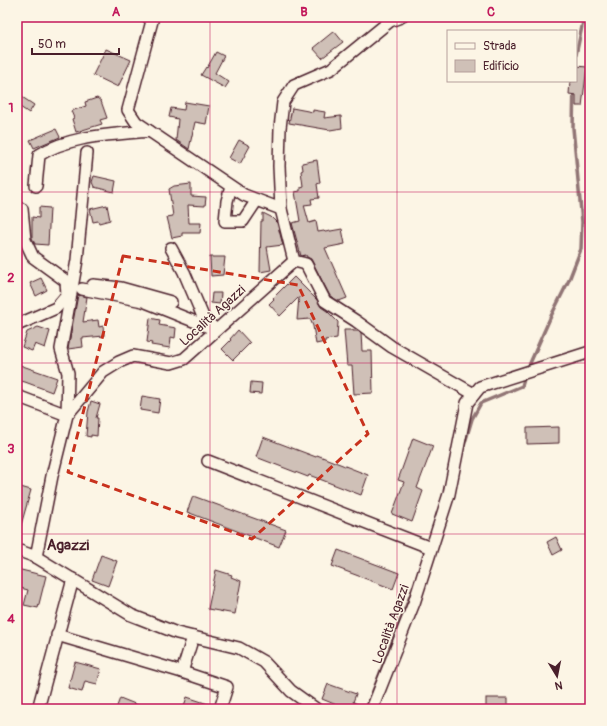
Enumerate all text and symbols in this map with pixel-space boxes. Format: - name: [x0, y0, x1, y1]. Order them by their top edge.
- text: A: [112, 4, 121, 20]
- text: B: [300, 4, 308, 20]
- text: C: [487, 4, 495, 20]
- scale bar: [32, 30, 119, 56]
- legend: [447, 30, 577, 82]
- text: 50 m: [38, 37, 66, 52]
- text: Strada: [483, 39, 517, 54]
- text: Edificio: [483, 59, 519, 74]
- text: 1: [8, 100, 14, 116]
- text: 2: [7, 270, 15, 286]
- street label: Località Agazzi: [176, 282, 249, 350]
- text: 3: [7, 441, 15, 457]
- district label: Agazzi: [47, 536, 90, 555]
- street label: Località Agazzi: [369, 582, 413, 666]
- text: 4: [7, 611, 15, 627]
- north arrow: [537, 656, 577, 696]
- text: N: [553, 678, 563, 693]

